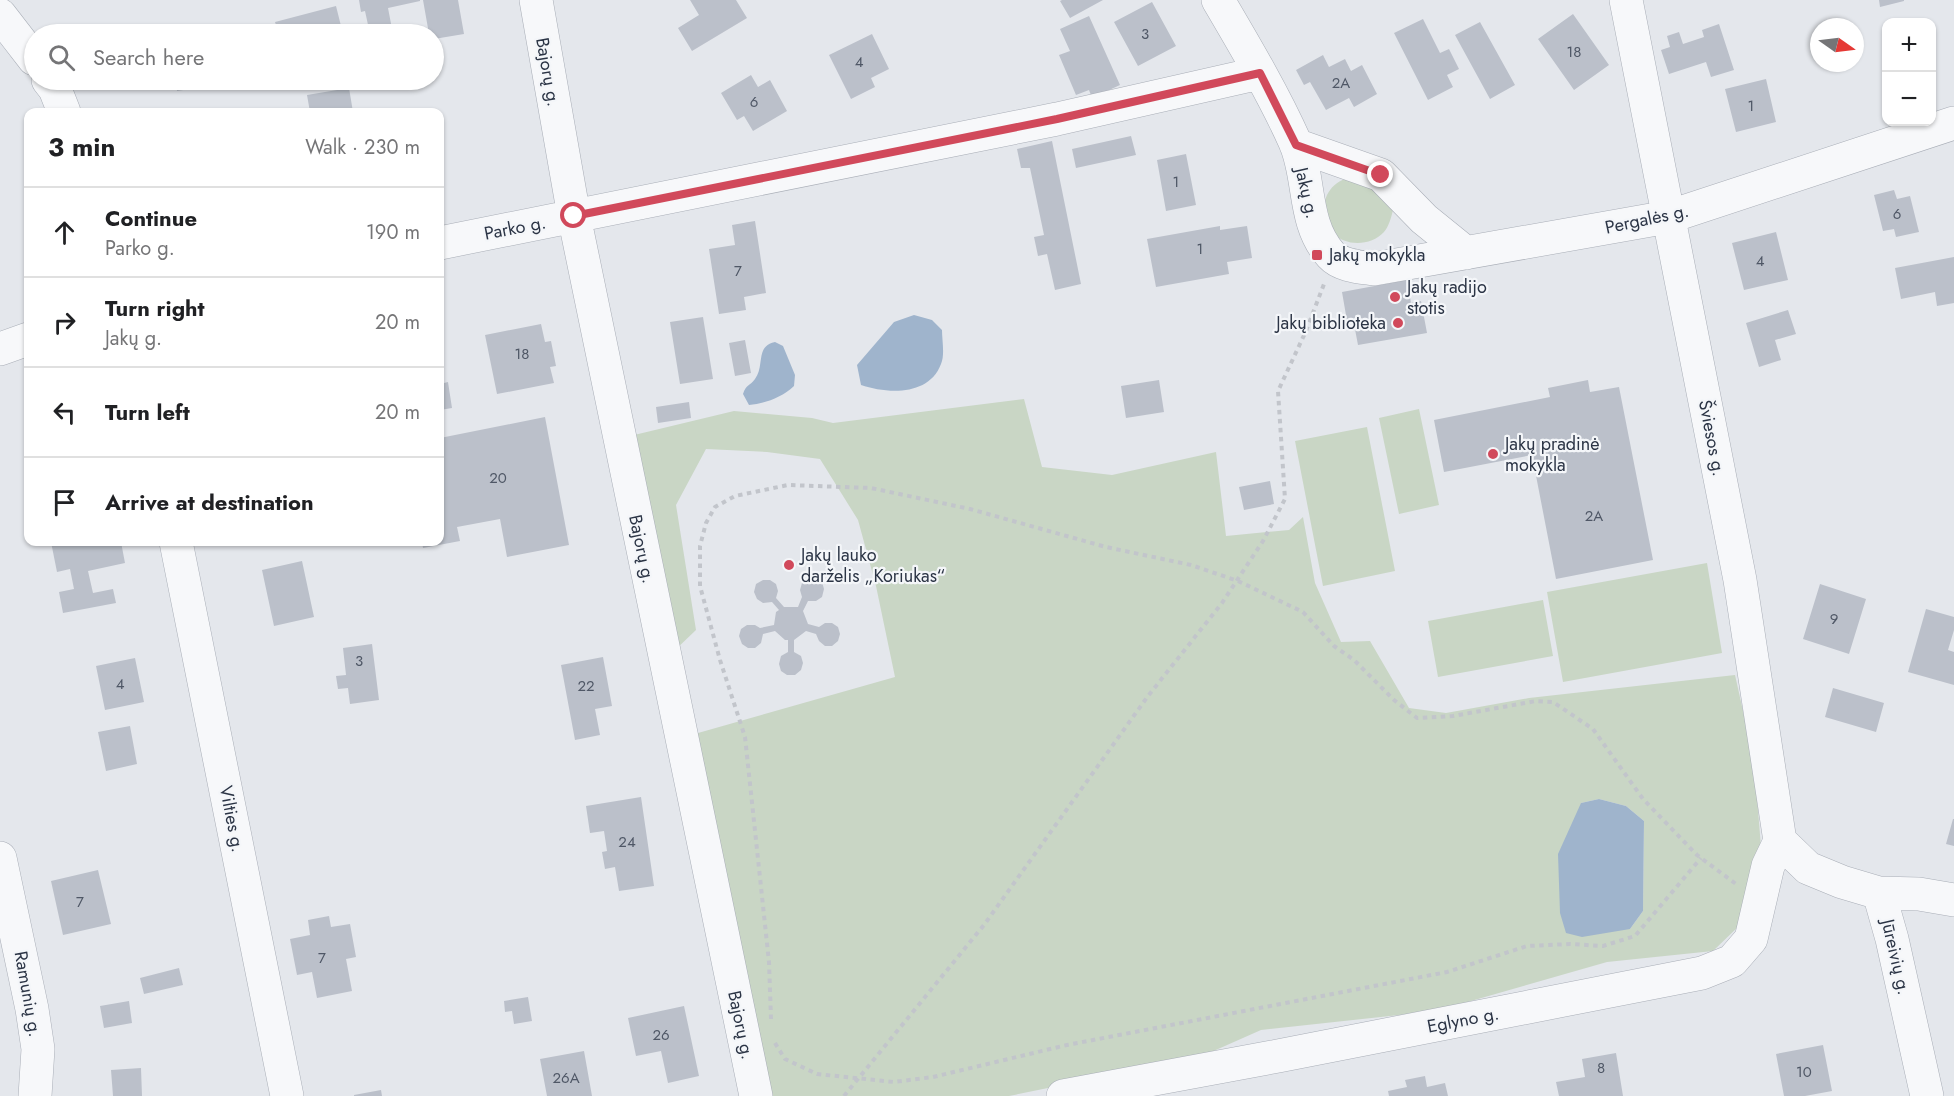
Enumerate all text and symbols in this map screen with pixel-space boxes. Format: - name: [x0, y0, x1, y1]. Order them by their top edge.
- north arrow: [1810, 18, 1864, 72]
- map controls: [1882, 18, 1936, 126]
- button: +: [1882, 18, 1936, 72]
- house number: 3: [1141, 23, 1149, 45]
- search box: [24, 24, 444, 90]
- street label: Bajorų g.: [529, 35, 567, 109]
- icon: search: [45, 41, 78, 74]
- text: Search here: [93, 41, 204, 73]
- house number: 18: [1567, 41, 1581, 63]
- house number: 4: [855, 51, 864, 73]
- house number: 2A: [1332, 72, 1350, 94]
- button: −: [1882, 72, 1936, 126]
- house number: 6: [750, 91, 758, 113]
- house number: 1: [1748, 95, 1754, 117]
- text: 3 min: [48, 128, 115, 166]
- text: Walk · 230 m: [305, 133, 420, 162]
- route end: [1367, 161, 1393, 187]
- street label: Jakų g.: [1288, 163, 1325, 221]
- house number: 1: [1173, 171, 1179, 193]
- street label: Pergalės g.: [1603, 197, 1691, 241]
- text: Continue: [105, 202, 197, 234]
- route start: [560, 202, 586, 228]
- house number: 6: [1893, 203, 1901, 225]
- street label: Parko g.: [482, 209, 548, 247]
- icon: ahead: [48, 216, 81, 249]
- text: 190 m: [366, 218, 420, 247]
- text: Parko g.: [105, 234, 175, 263]
- house number: 1: [1197, 238, 1203, 260]
- place label: Jakų mokykla: [1327, 242, 1425, 268]
- marker: Jakų mokykla: [1310, 248, 1324, 262]
- house number: 4: [1756, 250, 1765, 272]
- house number: 7: [734, 260, 742, 282]
- place label: Jakų radijo stotis: [1405, 274, 1487, 321]
- marker: Jakų radijo stotis: [1388, 290, 1402, 304]
- text: Turn right: [105, 292, 205, 324]
- icon: right: [48, 306, 81, 339]
- text: 20 m: [375, 308, 420, 337]
- place label: Jakų biblioteka: [1274, 310, 1386, 336]
- marker: Jakų biblioteka: [1391, 316, 1405, 330]
- text: Jakų g.: [105, 324, 162, 353]
- house number: 18: [515, 343, 529, 365]
- icon: left: [48, 396, 81, 429]
- text: Turn left: [105, 396, 190, 428]
- text: 20 m: [375, 398, 420, 427]
- street label: Šviesos g.: [1692, 398, 1732, 478]
- place label: Jakų pradinė mokykla: [1503, 431, 1600, 478]
- marker: Jakų pradinė mokykla: [1486, 447, 1500, 461]
- house number: 20: [489, 467, 507, 489]
- icon: arrive: [48, 486, 81, 519]
- text: Arrive at destination: [105, 486, 314, 518]
- house number: 2A: [1585, 505, 1603, 527]
- street label: Bajorų g.: [622, 512, 662, 586]
- place label: Jakų lauko darželis „Koriukas“: [799, 542, 945, 589]
- marker: Jakų lauko darželis „Koriukas“: [782, 558, 796, 572]
- house number: 9: [1830, 608, 1838, 630]
- house number: 3: [355, 650, 363, 672]
- house number: 4: [116, 673, 125, 695]
- house number: 22: [577, 675, 595, 697]
- street label: Vilties g.: [213, 783, 251, 855]
- house number: 24: [618, 831, 636, 853]
- house number: 7: [76, 891, 84, 913]
- street label: Jūreivių g.: [1874, 915, 1917, 997]
- house number: 7: [318, 947, 326, 969]
- street label: Ramunių g.: [8, 949, 48, 1039]
- street label: Bajorų g.: [721, 988, 761, 1062]
- street label: Eglyno g.: [1425, 1000, 1501, 1040]
- house number: 26: [652, 1024, 670, 1046]
- house number: 8: [1597, 1057, 1605, 1079]
- house number: 10: [1796, 1061, 1812, 1083]
- house number: 26A: [552, 1067, 580, 1089]

